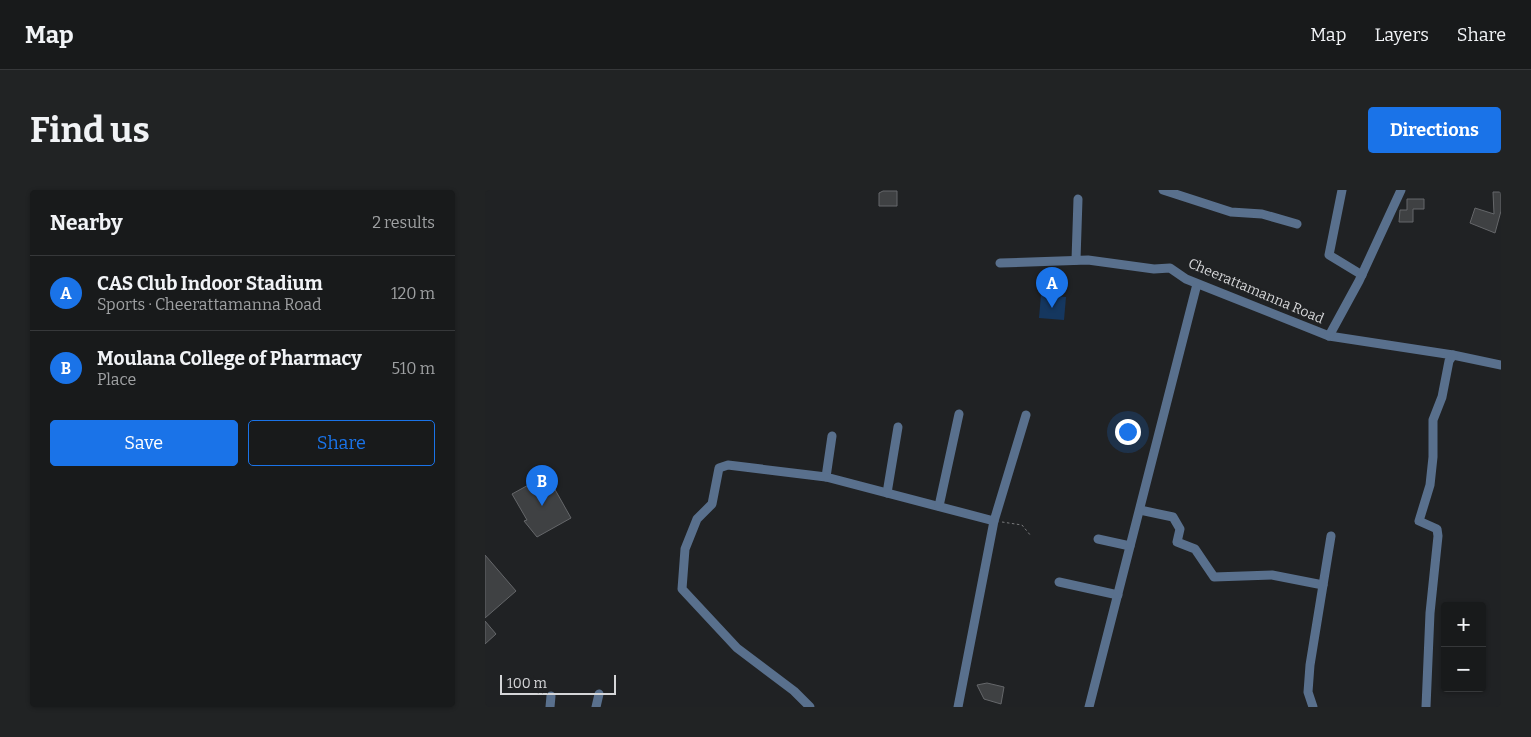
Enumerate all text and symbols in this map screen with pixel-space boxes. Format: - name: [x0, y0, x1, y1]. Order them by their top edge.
- text: Map: [25, 21, 74, 49]
- text: Map: [1310, 24, 1346, 46]
- text: Layers: [1374, 24, 1429, 46]
- text: Share: [1457, 24, 1506, 46]
- button: Directions: [1368, 107, 1501, 153]
- text: Find us: [30, 109, 150, 151]
- text: Nearby: [50, 210, 123, 236]
- text: 2 results: [372, 213, 435, 232]
- street label: Cheerattamanna Road: [1186, 255, 1326, 327]
- pin: A: [1036, 267, 1068, 308]
- text: CAS Club Indoor Stadium: [97, 272, 323, 295]
- text: A: [60, 284, 72, 303]
- text: 120 m: [391, 284, 435, 303]
- text: Sports · Cheerattamanna Road: [97, 295, 322, 314]
- text: Moulana College of Pharmacy: [97, 347, 362, 370]
- text: B: [61, 359, 71, 378]
- text: 510 m: [391, 359, 435, 378]
- text: Place: [97, 370, 136, 389]
- your location: [1115, 419, 1141, 445]
- button: Save: [50, 420, 238, 466]
- button: Share: [248, 420, 435, 466]
- pin: B: [526, 465, 558, 506]
- map controls: [1441, 602, 1486, 692]
- button: +: [1441, 602, 1486, 647]
- button: −: [1441, 647, 1486, 692]
- scale bar: [500, 672, 616, 695]
- text: 100 m: [507, 675, 547, 692]

